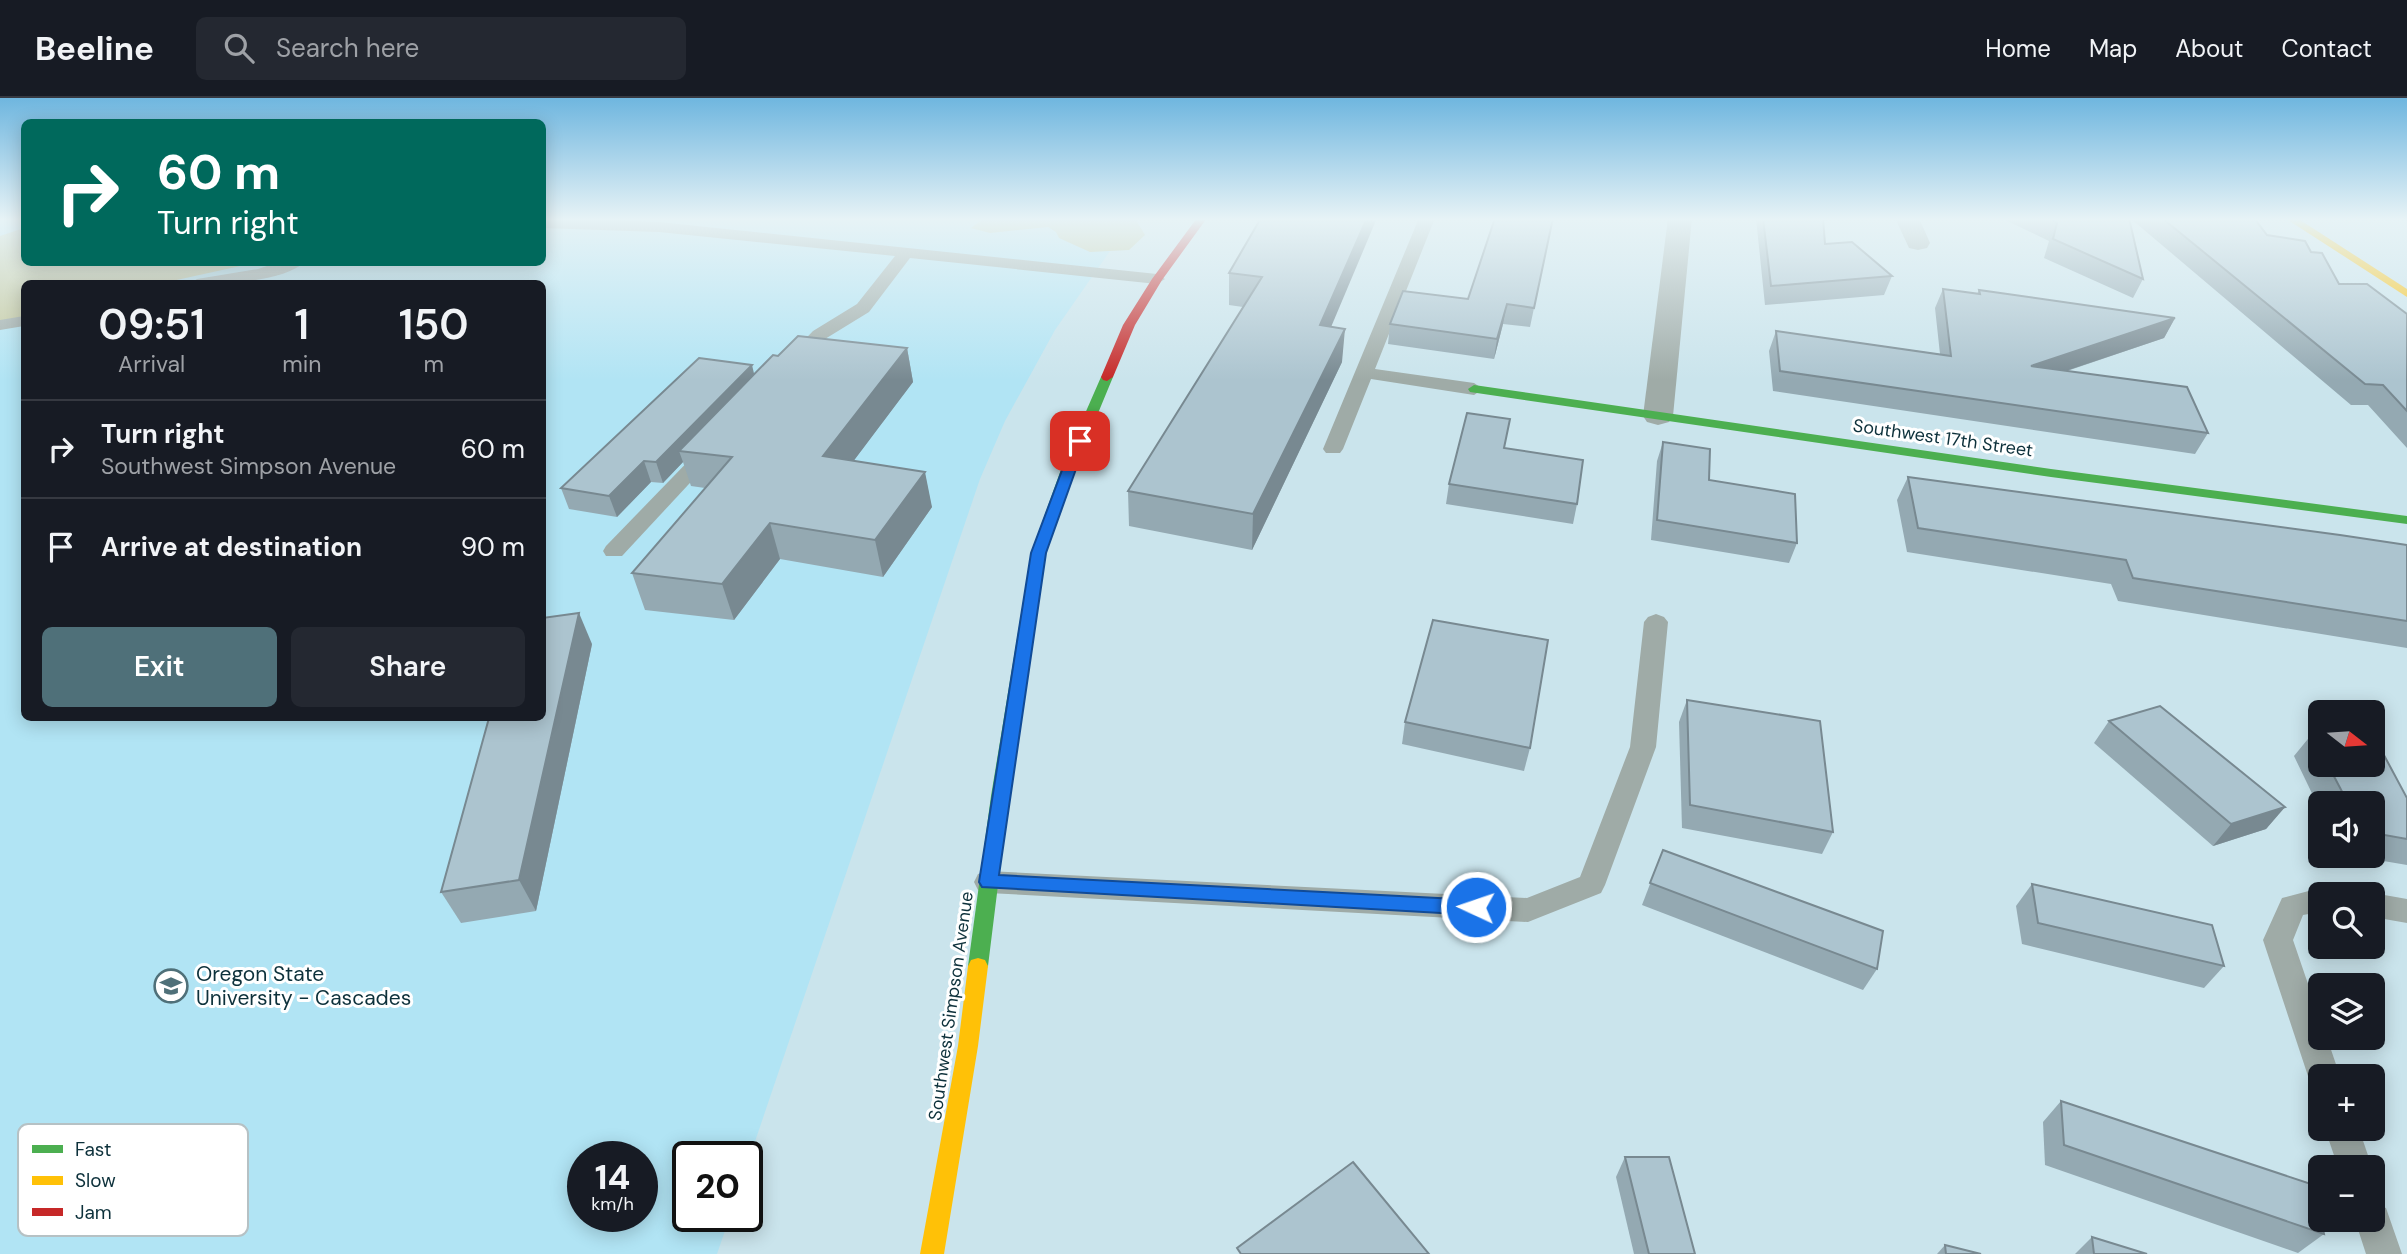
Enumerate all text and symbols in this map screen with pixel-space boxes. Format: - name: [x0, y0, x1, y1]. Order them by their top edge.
- search box: [196, 17, 686, 80]
- text: Beeline: [35, 27, 154, 70]
- icon: search: [220, 29, 258, 67]
- text: Search here: [276, 31, 419, 65]
- text: Home: [1985, 33, 2051, 64]
- text: Map: [2089, 33, 2137, 64]
- text: About: [2175, 33, 2244, 64]
- text: Contact: [2282, 33, 2372, 64]
- text: 60 m: [157, 140, 280, 204]
- icon: right: [42, 147, 133, 238]
- text: Turn right: [157, 202, 299, 244]
- text: 09:51: [98, 297, 205, 352]
- text: 1: [295, 297, 309, 352]
- text: 150: [399, 297, 469, 352]
- text: Arrival: [118, 349, 185, 379]
- text: min: [282, 349, 321, 379]
- text: m: [423, 349, 444, 379]
- pin: [1050, 411, 1110, 471]
- street label: Southwest 17th Street: [1852, 413, 2034, 463]
- text: Turn right: [101, 417, 225, 451]
- icon: arrive: [1061, 422, 1099, 460]
- icon: right: [42, 430, 80, 468]
- text: 60 m: [461, 432, 525, 466]
- text: Southwest Simpson Avenue: [101, 451, 396, 481]
- icon: arrive: [42, 528, 80, 566]
- text: Arrive at destination: [101, 530, 362, 564]
- text: 90 m: [461, 530, 525, 564]
- button: Exit: [42, 627, 277, 707]
- button: Share: [291, 627, 525, 707]
- north arrow: [2308, 700, 2385, 777]
- map controls: [2308, 700, 2385, 1232]
- button: sound: [2308, 791, 2385, 868]
- position arrow: [1439, 870, 1513, 944]
- button: search: [2308, 882, 2385, 959]
- street label: Southwest Simpson Avenue: [923, 890, 979, 1122]
- place label: Oregon State University - Cascades: [196, 960, 411, 1012]
- school or university icon: Oregon State University - Cascades: [152, 967, 190, 1005]
- button: layers: [2308, 973, 2385, 1050]
- button: +: [2308, 1064, 2385, 1141]
- legend: [18, 1124, 248, 1236]
- text: Fast: [75, 1137, 111, 1162]
- speed limit sign: 20: [672, 1141, 763, 1232]
- text: 14: [595, 1154, 630, 1200]
- button: −: [2308, 1155, 2385, 1232]
- text: Slow: [75, 1168, 116, 1193]
- text: km/h: [591, 1192, 634, 1216]
- text: Jam: [75, 1200, 112, 1225]

